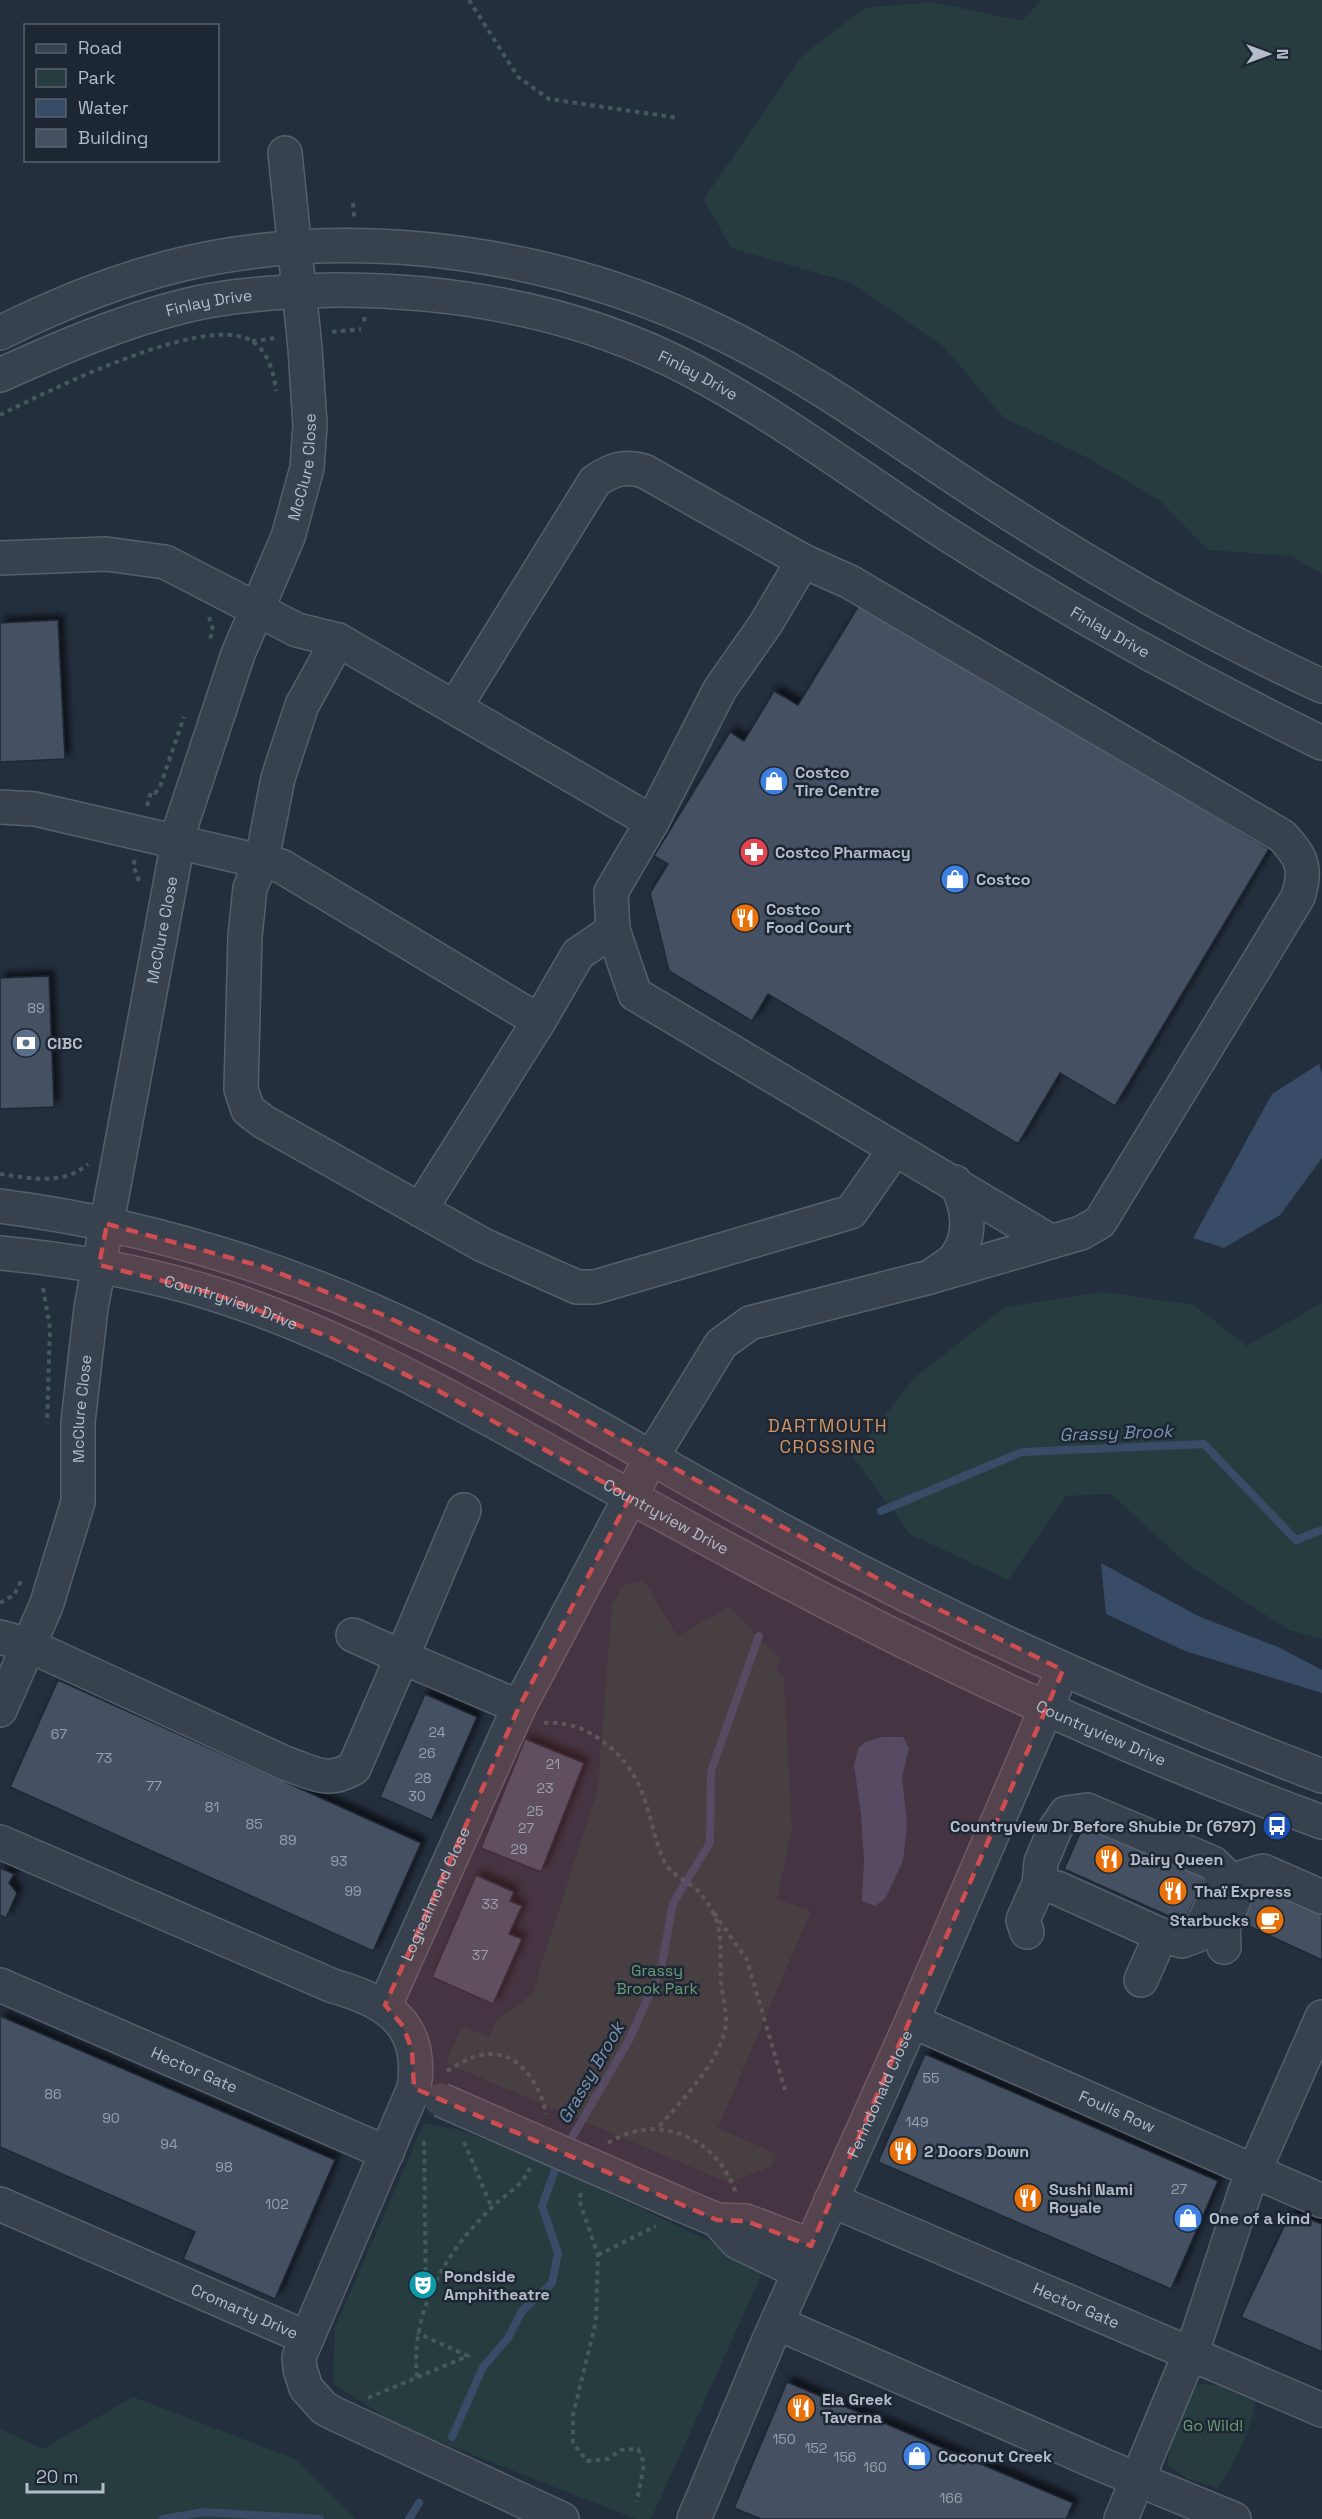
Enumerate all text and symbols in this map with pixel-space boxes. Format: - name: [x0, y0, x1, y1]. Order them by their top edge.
- legend: [24, 24, 219, 162]
- north arrow: [1238, 24, 1298, 84]
- text: Road: [78, 36, 122, 59]
- text: N: [1272, 49, 1293, 59]
- text: Park: [78, 66, 116, 89]
- text: Water: [78, 96, 129, 119]
- text: Building: [78, 126, 148, 149]
- street label: Finlay Drive: [163, 285, 253, 321]
- street label: Finlay Drive: [655, 345, 742, 405]
- street label: McClure Close: [283, 413, 321, 523]
- street label: Finlay Drive: [1067, 601, 1153, 663]
- place label: Costco Tire Centre: [795, 762, 880, 801]
- shop icon: Costco Tire Centre: [758, 765, 790, 797]
- pharmacy icon: Costco Pharmacy: [738, 836, 770, 868]
- place label: Costco Pharmacy: [775, 842, 911, 863]
- shop icon: Costco: [939, 863, 971, 895]
- place label: Costco: [976, 869, 1031, 890]
- street label: McClure Close: [142, 874, 182, 985]
- place label: Costco Food Court: [766, 899, 852, 938]
- restaurant icon: Costco Food Court: [729, 902, 761, 934]
- house number: 89: [27, 999, 45, 1017]
- bank icon: CIBC: [10, 1027, 42, 1059]
- place label: CIBC: [47, 1033, 82, 1054]
- street label: Countryview Drive: [162, 1270, 301, 1335]
- street label: McClure Close: [68, 1353, 97, 1463]
- district label: DARTMOUTH CROSSING: [768, 1414, 888, 1458]
- water label: Grassy Brook: [1059, 1419, 1175, 1446]
- street label: Countryview Drive: [599, 1474, 732, 1559]
- street label: Countryview Drive: [1033, 1695, 1169, 1771]
- house number: 24: [429, 1723, 446, 1741]
- house number: 67: [51, 1725, 67, 1743]
- house number: 26: [418, 1744, 436, 1762]
- house number: 73: [96, 1749, 112, 1767]
- house number: 21: [546, 1755, 560, 1773]
- house number: 28: [414, 1769, 432, 1787]
- house number: 77: [146, 1777, 162, 1795]
- house number: 23: [537, 1779, 553, 1797]
- house number: 30: [408, 1787, 426, 1805]
- house number: 81: [205, 1798, 219, 1816]
- house number: 25: [527, 1802, 543, 1820]
- bus stop icon: Countryview Dr Before Shubie Dr (6797): [1261, 1810, 1293, 1842]
- house number: 85: [245, 1815, 263, 1833]
- place label: Countryview Dr Before Shubie Dr (6797): [950, 1816, 1256, 1837]
- house number: 27: [518, 1819, 534, 1837]
- street label: Logiealmond Close: [396, 1823, 475, 1965]
- house number: 89: [279, 1831, 297, 1849]
- house number: 29: [511, 1840, 527, 1858]
- restaurant icon: Dairy Queen: [1093, 1843, 1125, 1875]
- place label: Dairy Queen: [1130, 1849, 1223, 1870]
- house number: 93: [330, 1852, 348, 1870]
- restaurant icon: Thaï Express: [1157, 1875, 1189, 1907]
- place label: Thaï Express: [1194, 1881, 1291, 1902]
- house number: 99: [344, 1882, 362, 1900]
- house number: 33: [482, 1895, 498, 1913]
- cafe icon: Starbucks: [1254, 1904, 1286, 1936]
- place label: Starbucks: [1170, 1910, 1249, 1931]
- house number: 37: [472, 1946, 488, 1964]
- park label: Grassy Brook Park: [616, 1960, 698, 1999]
- water label: Grassy Brook: [552, 2016, 630, 2128]
- street label: Ferindonald Close: [842, 2027, 918, 2161]
- street label: Hector Gate: [148, 2042, 241, 2098]
- house number: 55: [923, 2069, 939, 2087]
- house number: 86: [44, 2085, 62, 2103]
- street label: Foulis Row: [1075, 2086, 1158, 2137]
- house number: 90: [102, 2109, 120, 2127]
- house number: 149: [905, 2113, 929, 2131]
- house number: 94: [160, 2135, 178, 2153]
- restaurant icon: 2 Doors Down: [887, 2135, 919, 2167]
- place label: 2 Doors Down: [924, 2141, 1029, 2162]
- house number: 98: [215, 2158, 233, 2176]
- place label: Sushi Nami Royale: [1049, 2179, 1133, 2218]
- house number: 27: [1171, 2180, 1187, 2198]
- restaurant icon: Sushi Nami Royale: [1012, 2182, 1044, 2214]
- house number: 102: [265, 2195, 289, 2213]
- shop icon: One of a kind: [1172, 2202, 1204, 2234]
- place label: One of a kind: [1209, 2208, 1310, 2229]
- place label: Pondside Amphitheatre: [444, 2266, 550, 2305]
- theatre icon: Pondside Amphitheatre: [407, 2269, 439, 2301]
- street label: Hector Gate: [1030, 2278, 1123, 2333]
- street label: Cromarty Drive: [188, 2279, 301, 2344]
- place label: Ela Greek Taverna: [822, 2389, 893, 2428]
- restaurant icon: Ela Greek Taverna: [785, 2392, 817, 2424]
- park label: Go Wild!: [1183, 2415, 1243, 2436]
- house number: 150: [772, 2430, 796, 2448]
- house number: 152: [805, 2439, 827, 2457]
- shop icon: Coconut Creek: [901, 2440, 933, 2472]
- place label: Coconut Creek: [938, 2446, 1052, 2467]
- house number: 156: [834, 2448, 856, 2466]
- scale bar: [27, 2456, 104, 2494]
- house number: 160: [863, 2458, 887, 2476]
- text: 20 m: [36, 2465, 79, 2488]
- house number: 166: [940, 2489, 963, 2507]

